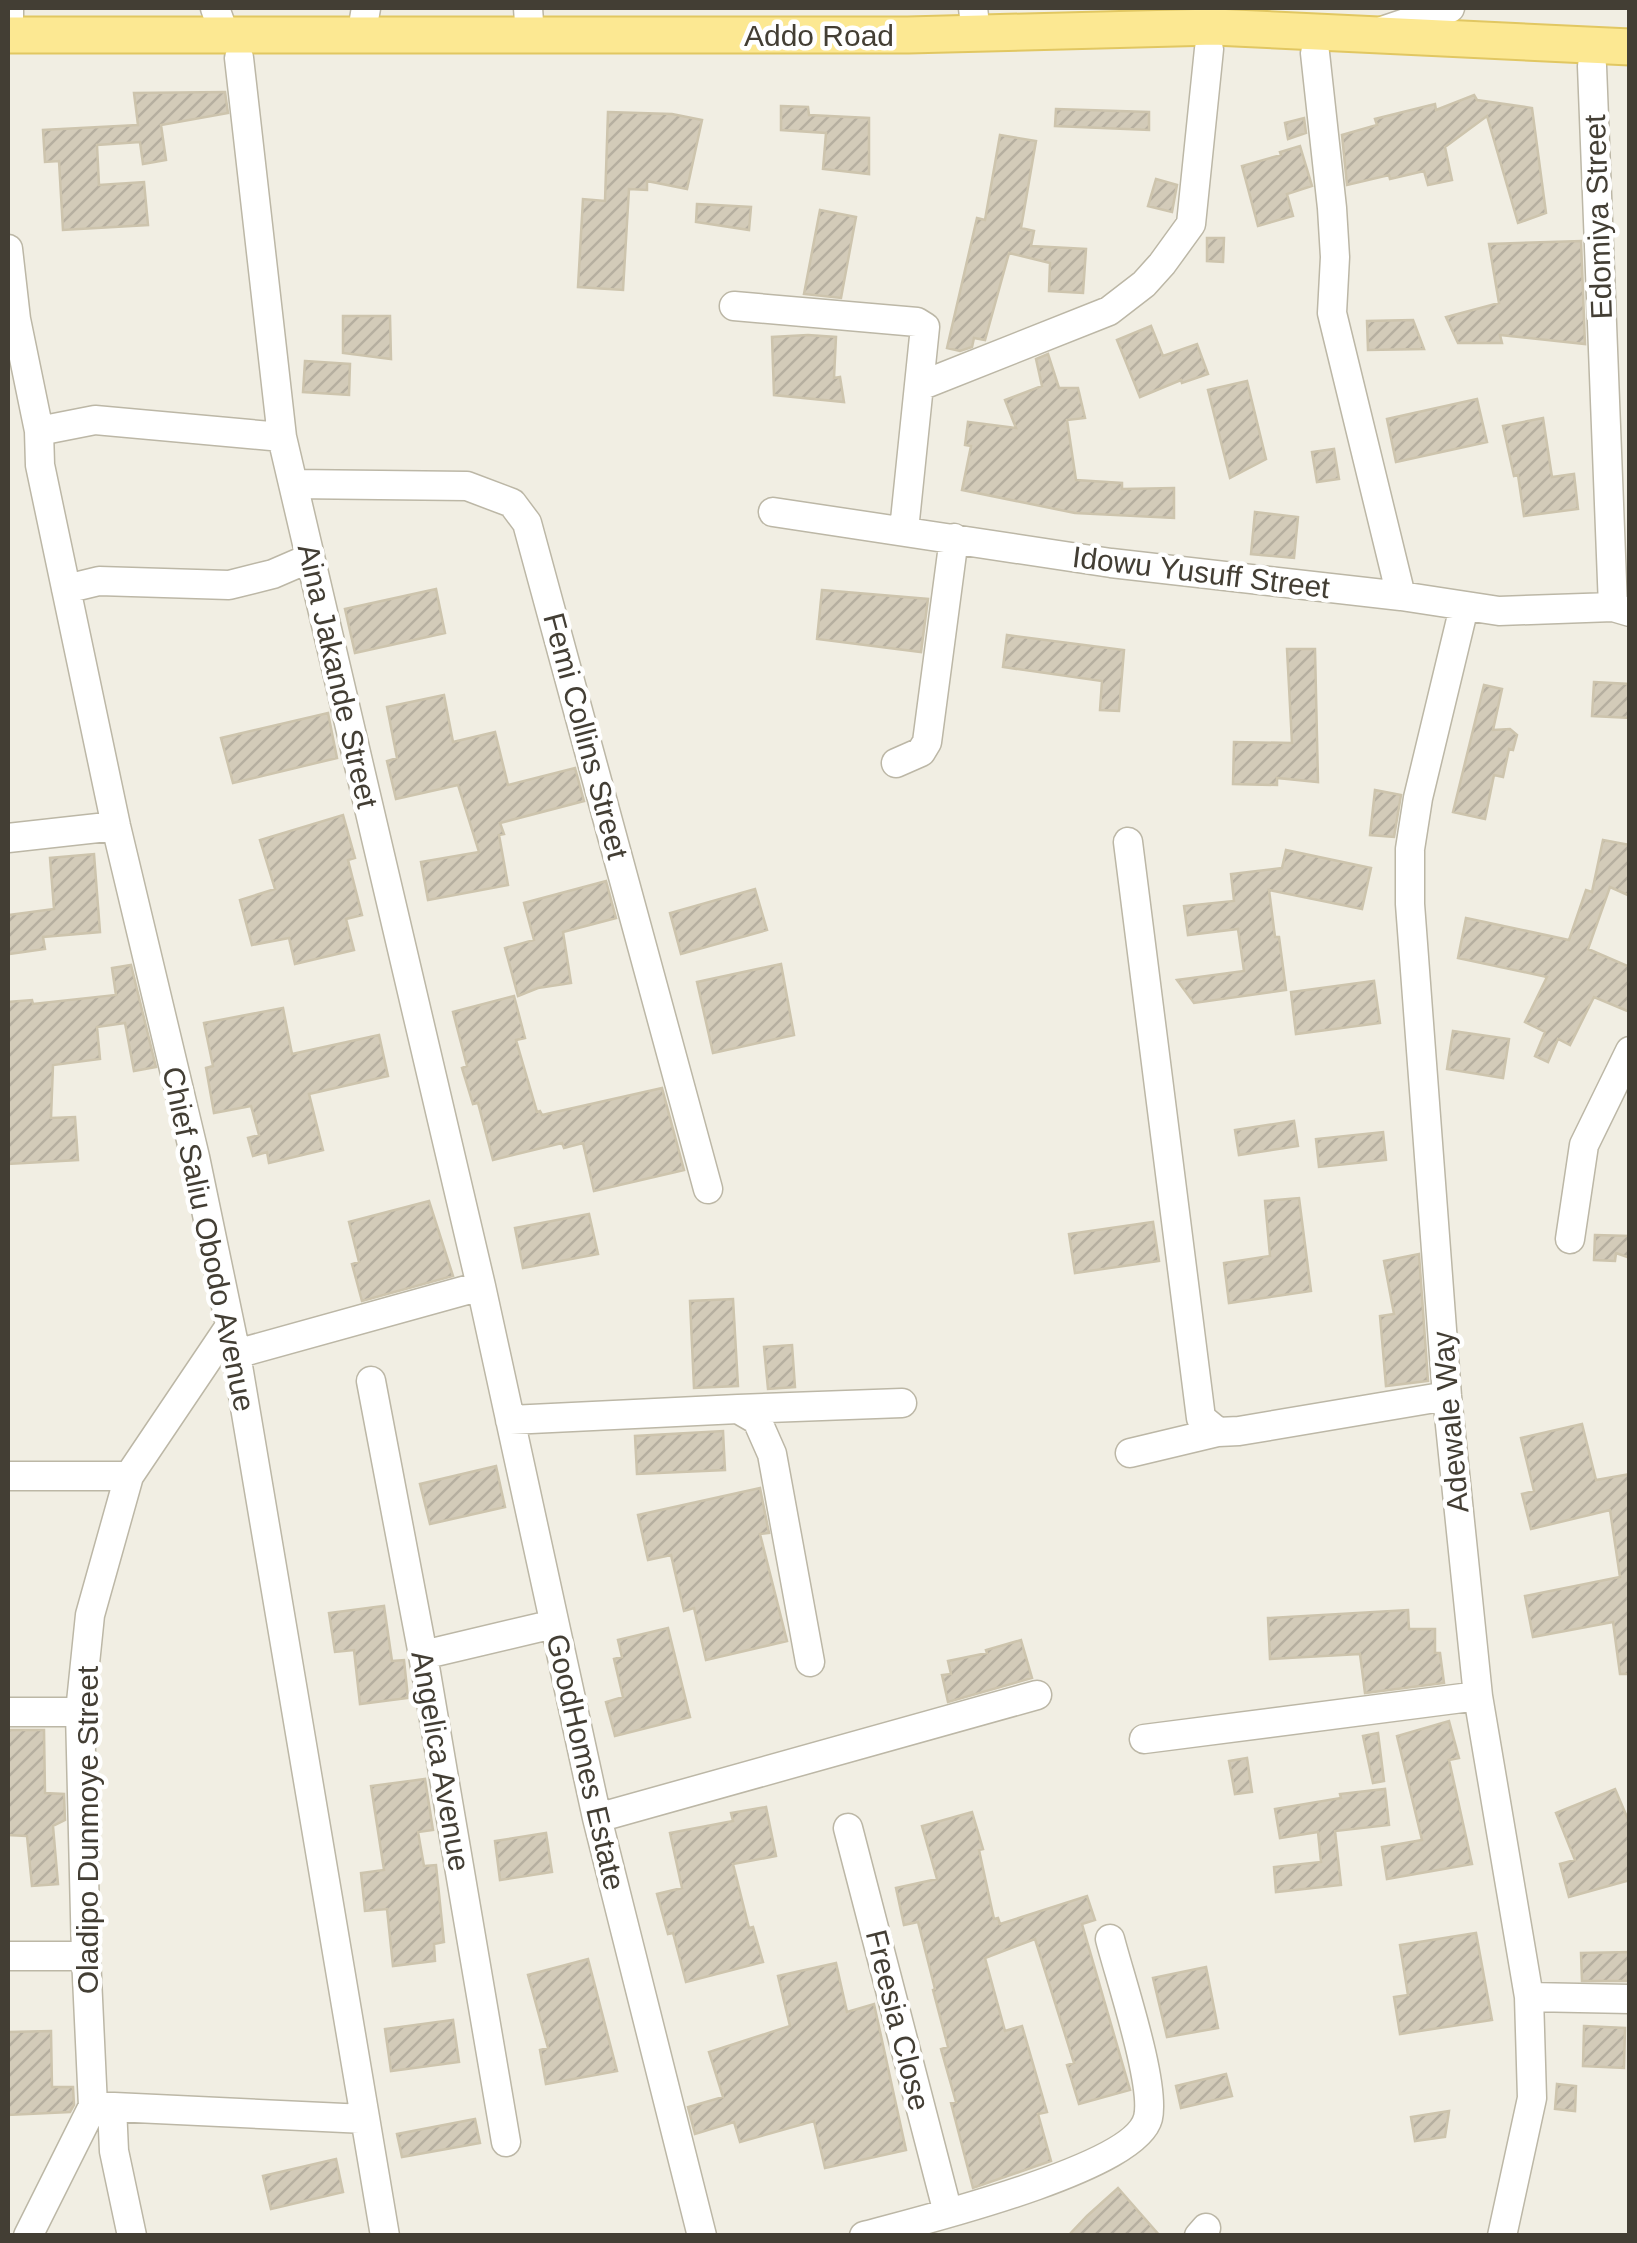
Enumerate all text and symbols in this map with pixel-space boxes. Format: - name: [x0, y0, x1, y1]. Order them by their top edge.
- street label: Addo Road: [744, 19, 894, 52]
- street label: Edomiya Street: [1578, 113, 1618, 320]
- street label: Idowu Yusuff Street: [1070, 540, 1332, 604]
- street label: Aina Jakande Street: [292, 541, 385, 812]
- street label: Femi Collins Street: [537, 609, 635, 863]
- street label: Chief Saliu Obodo Avenue: [156, 1064, 262, 1414]
- street label: Adewale Way: [1426, 1330, 1474, 1514]
- street label: GoodHomes Estate: [540, 1631, 632, 1893]
- street label: Angelica Avenue: [405, 1648, 477, 1874]
- street label: Oladipo Dunmoye Street: [71, 1665, 104, 1994]
- street label: Freesia Close: [860, 1926, 936, 2114]

